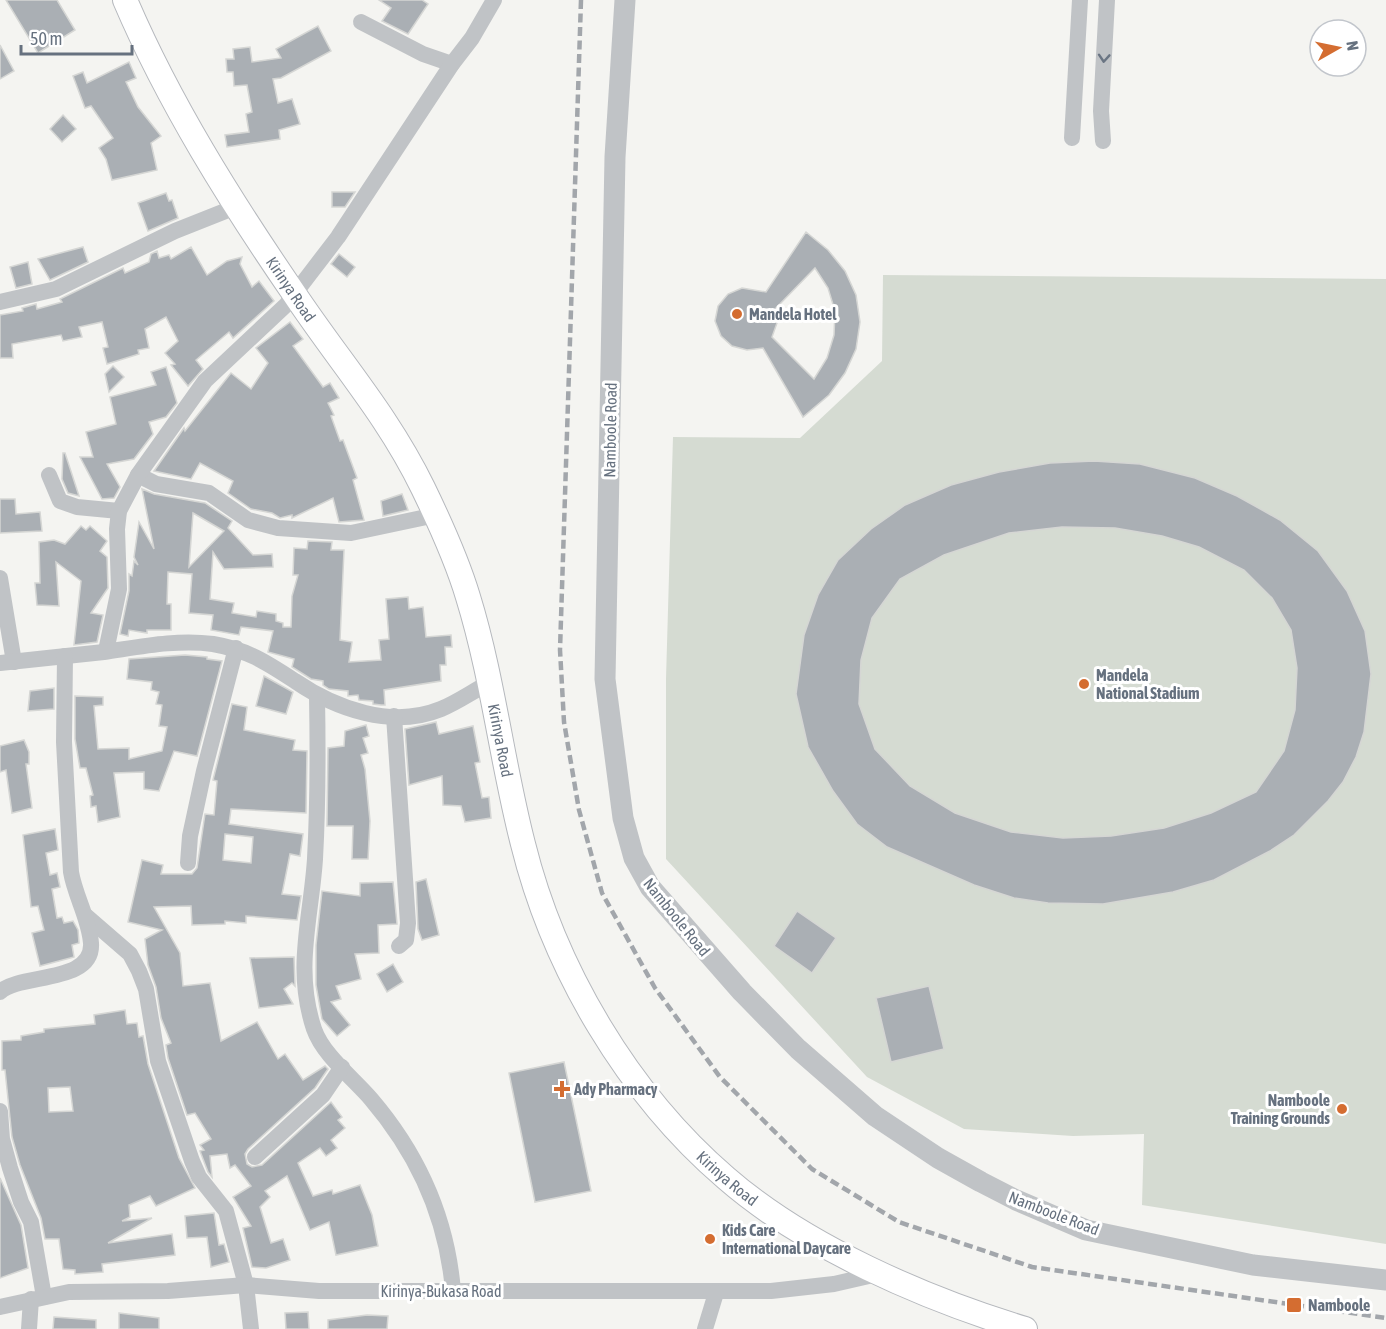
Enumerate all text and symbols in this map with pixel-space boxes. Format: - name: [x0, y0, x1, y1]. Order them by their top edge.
- scale bar: [21, 18, 132, 56]
- north arrow: [1308, 18, 1368, 78]
- text: 50 m: [30, 28, 62, 49]
- text: N: [1343, 40, 1362, 52]
- one-way arrow: [1098, 54, 1111, 63]
- street label: Kirinya Road: [263, 253, 319, 325]
- place label: Mandela Hotel: [749, 305, 837, 323]
- marker: Mandela Hotel: [730, 307, 744, 321]
- street label: Namboole Road: [600, 382, 620, 478]
- place label: Mandela National Stadium: [1096, 666, 1200, 702]
- marker: Mandela National Stadium: [1077, 677, 1091, 691]
- street label: Kirinya Road: [485, 702, 517, 779]
- street label: Namboole Road: [640, 874, 714, 960]
- place label: Ady Pharmacy: [573, 1080, 658, 1098]
- marker: Ady Pharmacy: [555, 1082, 569, 1096]
- place label: Namboole Training Grounds: [1231, 1091, 1330, 1127]
- marker: Namboole Training Grounds: [1335, 1102, 1349, 1116]
- street label: Kirinya Road: [693, 1147, 761, 1209]
- street label: Namboole Road: [1006, 1188, 1102, 1238]
- place label: Kids Care International Daycare: [722, 1221, 851, 1257]
- marker: Kids Care International Daycare: [703, 1232, 717, 1246]
- street label: Kirinya-Bukasa Road: [380, 1282, 502, 1301]
- marker: Namboole: [1285, 1296, 1303, 1314]
- place label: Namboole: [1308, 1296, 1370, 1314]

